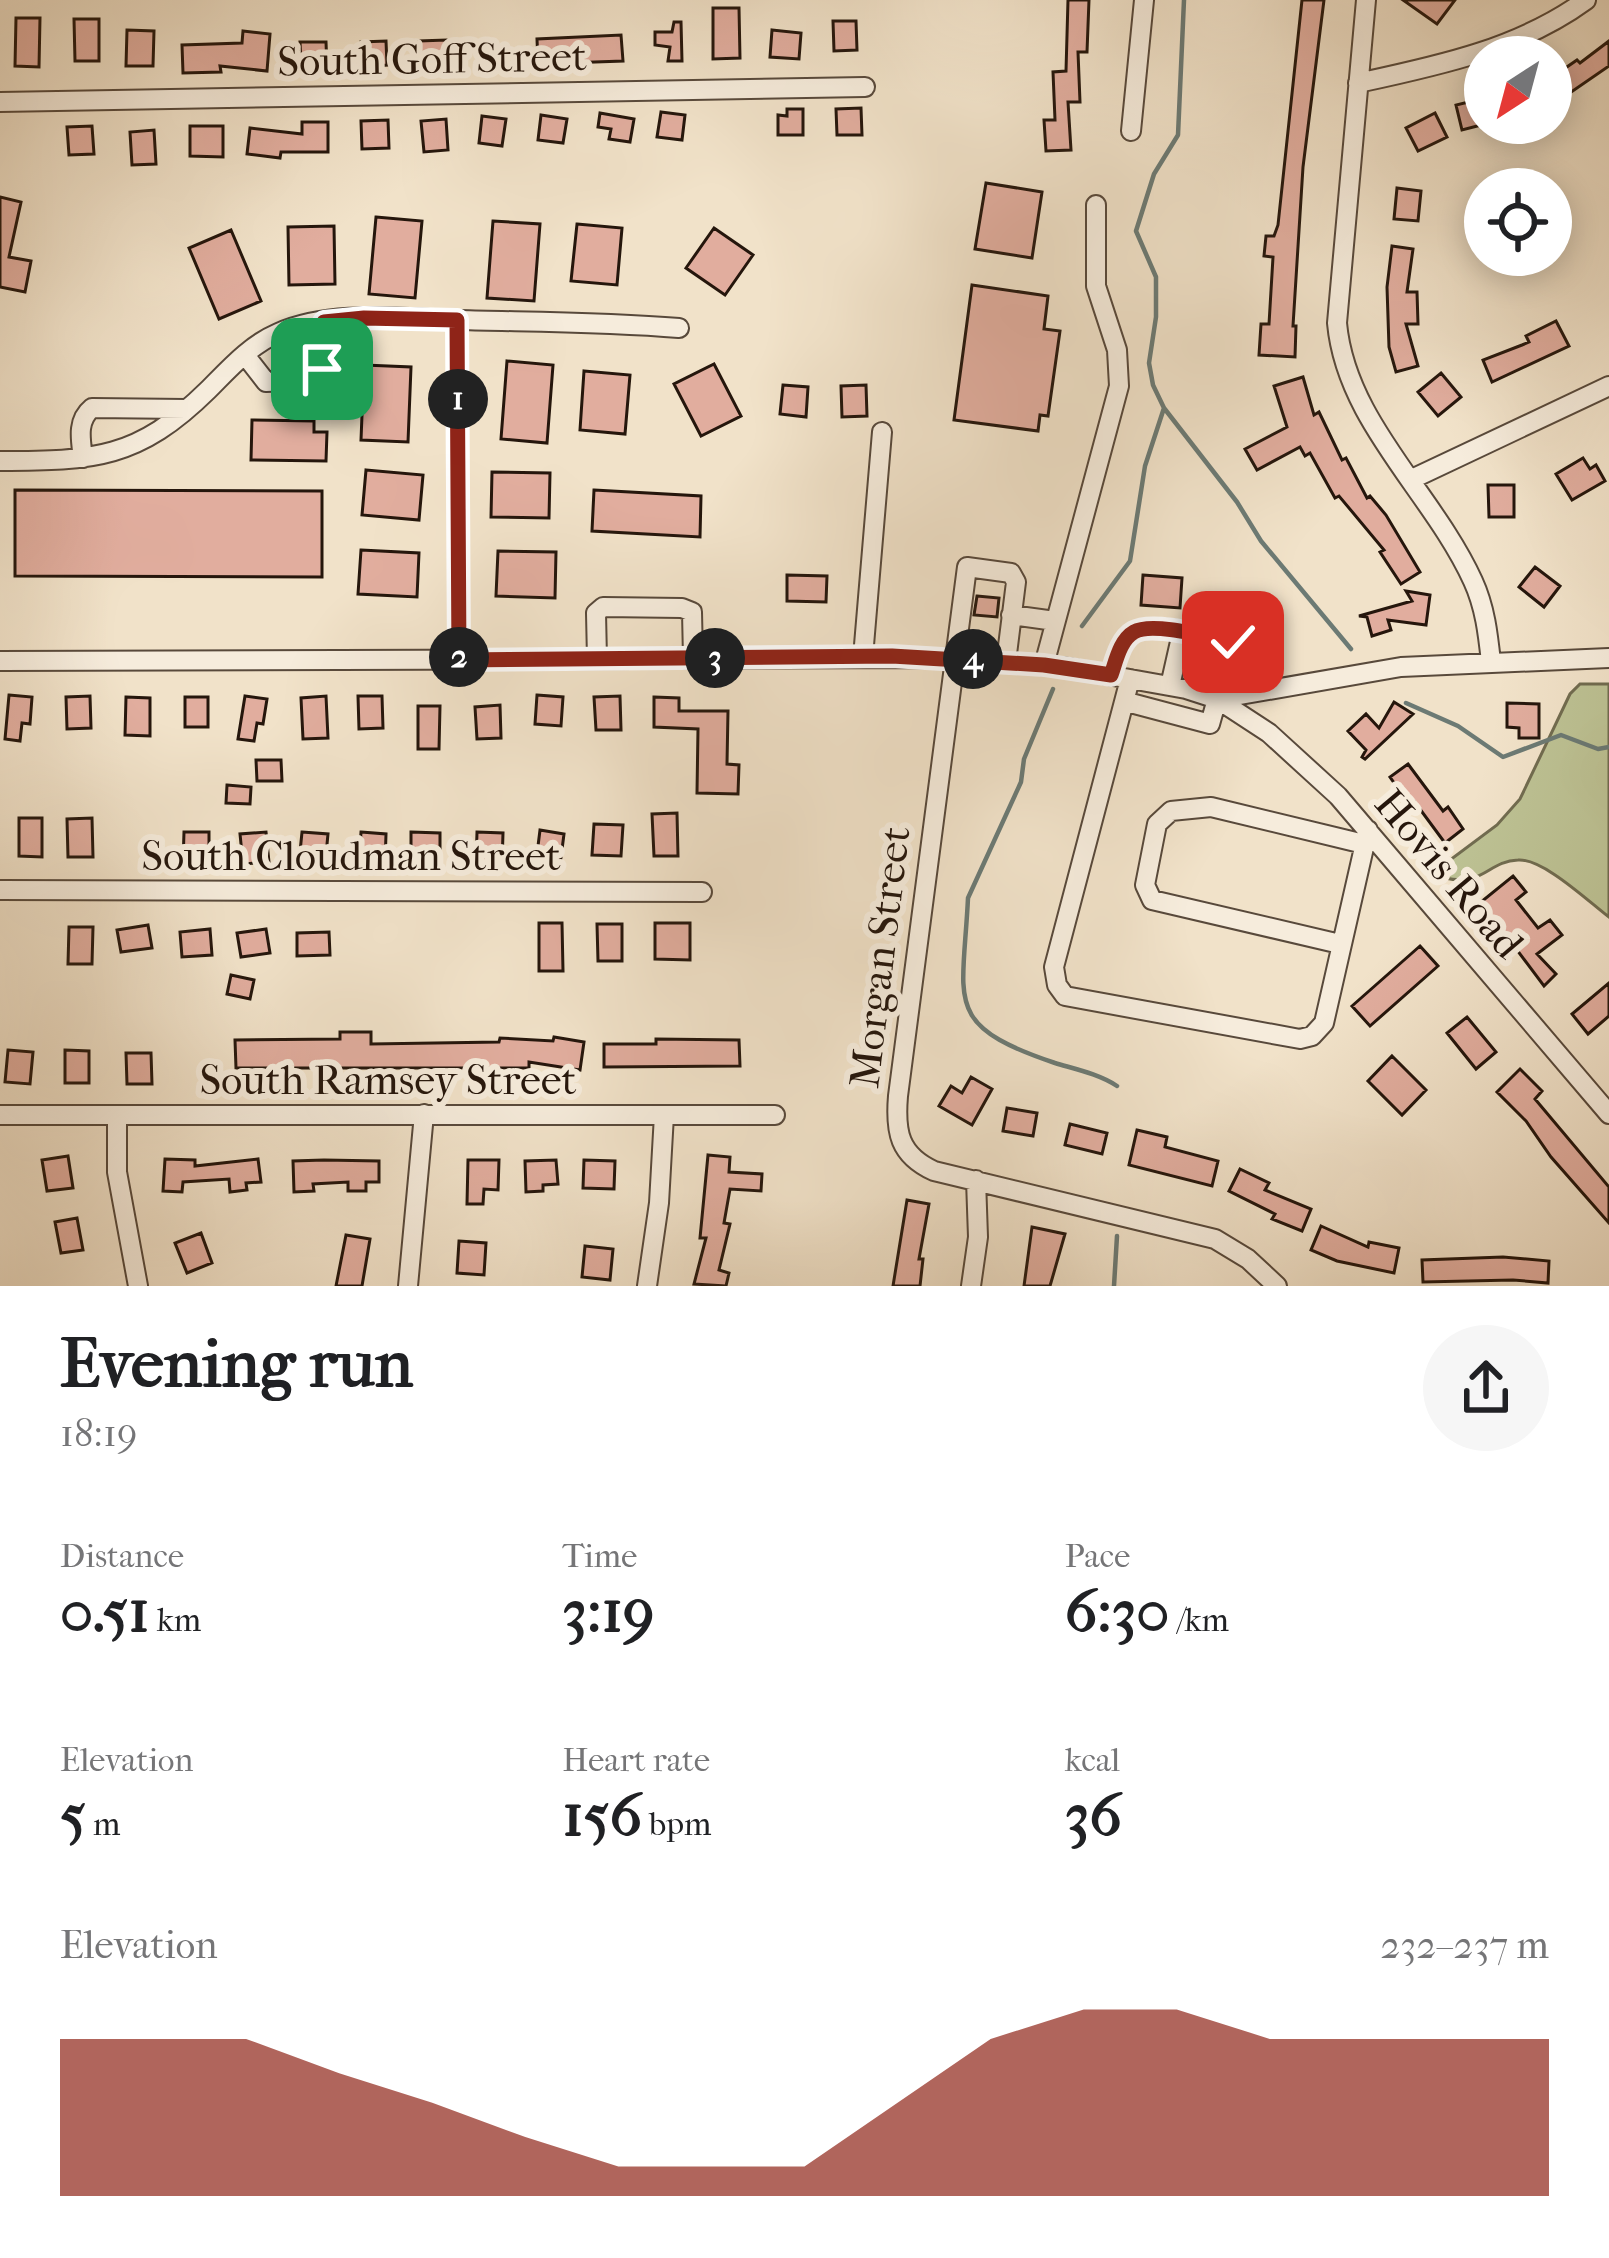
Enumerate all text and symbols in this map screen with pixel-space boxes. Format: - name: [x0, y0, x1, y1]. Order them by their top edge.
- street label: South Goff Street: [277, 32, 587, 87]
- north arrow: [1464, 36, 1572, 144]
- map controls: [1464, 36, 1572, 276]
- button: locate: [1464, 168, 1572, 276]
- pin: [271, 318, 373, 420]
- icon: arrive: [289, 336, 355, 402]
- pin: 1: [428, 369, 488, 429]
- text: 1: [452, 379, 464, 418]
- pin: [1182, 591, 1284, 693]
- icon: check: [1200, 609, 1266, 675]
- pin: 2: [429, 627, 489, 687]
- pin: 3: [685, 628, 745, 688]
- pin: 4: [943, 629, 1003, 689]
- text: 2: [451, 637, 467, 676]
- text: 3: [708, 638, 722, 677]
- text: 4: [963, 639, 983, 678]
- street label: Hovis Road: [1364, 780, 1534, 969]
- street label: Morgan Street: [840, 824, 921, 1091]
- street label: South Cloudman Street: [141, 832, 561, 881]
- street label: South Ramsey Street: [199, 1056, 577, 1105]
- button: share: [1423, 1325, 1549, 1451]
- text: Evening run: [60, 1326, 413, 1403]
- text: 18:19: [60, 1410, 137, 1456]
- text: Distance: [60, 1537, 184, 1576]
- text: Time: [562, 1537, 637, 1576]
- text: Pace: [1065, 1537, 1130, 1576]
- text: 0.51: [60, 1576, 150, 1647]
- text: 3:19: [562, 1576, 654, 1647]
- text: 6:30: [1065, 1576, 1169, 1647]
- text: km: [150, 1601, 201, 1640]
- text: /km: [1169, 1601, 1229, 1640]
- text: Elevation: [60, 1741, 193, 1780]
- text: Heart rate: [562, 1741, 710, 1780]
- text: kcal: [1065, 1741, 1120, 1780]
- text: 5: [60, 1780, 86, 1851]
- text: 156: [562, 1780, 642, 1851]
- text: 36: [1065, 1780, 1122, 1851]
- text: m: [86, 1805, 120, 1844]
- text: bpm: [642, 1805, 711, 1844]
- text: Elevation: [60, 1922, 218, 1968]
- text: 232–237 m: [1380, 1922, 1549, 1968]

